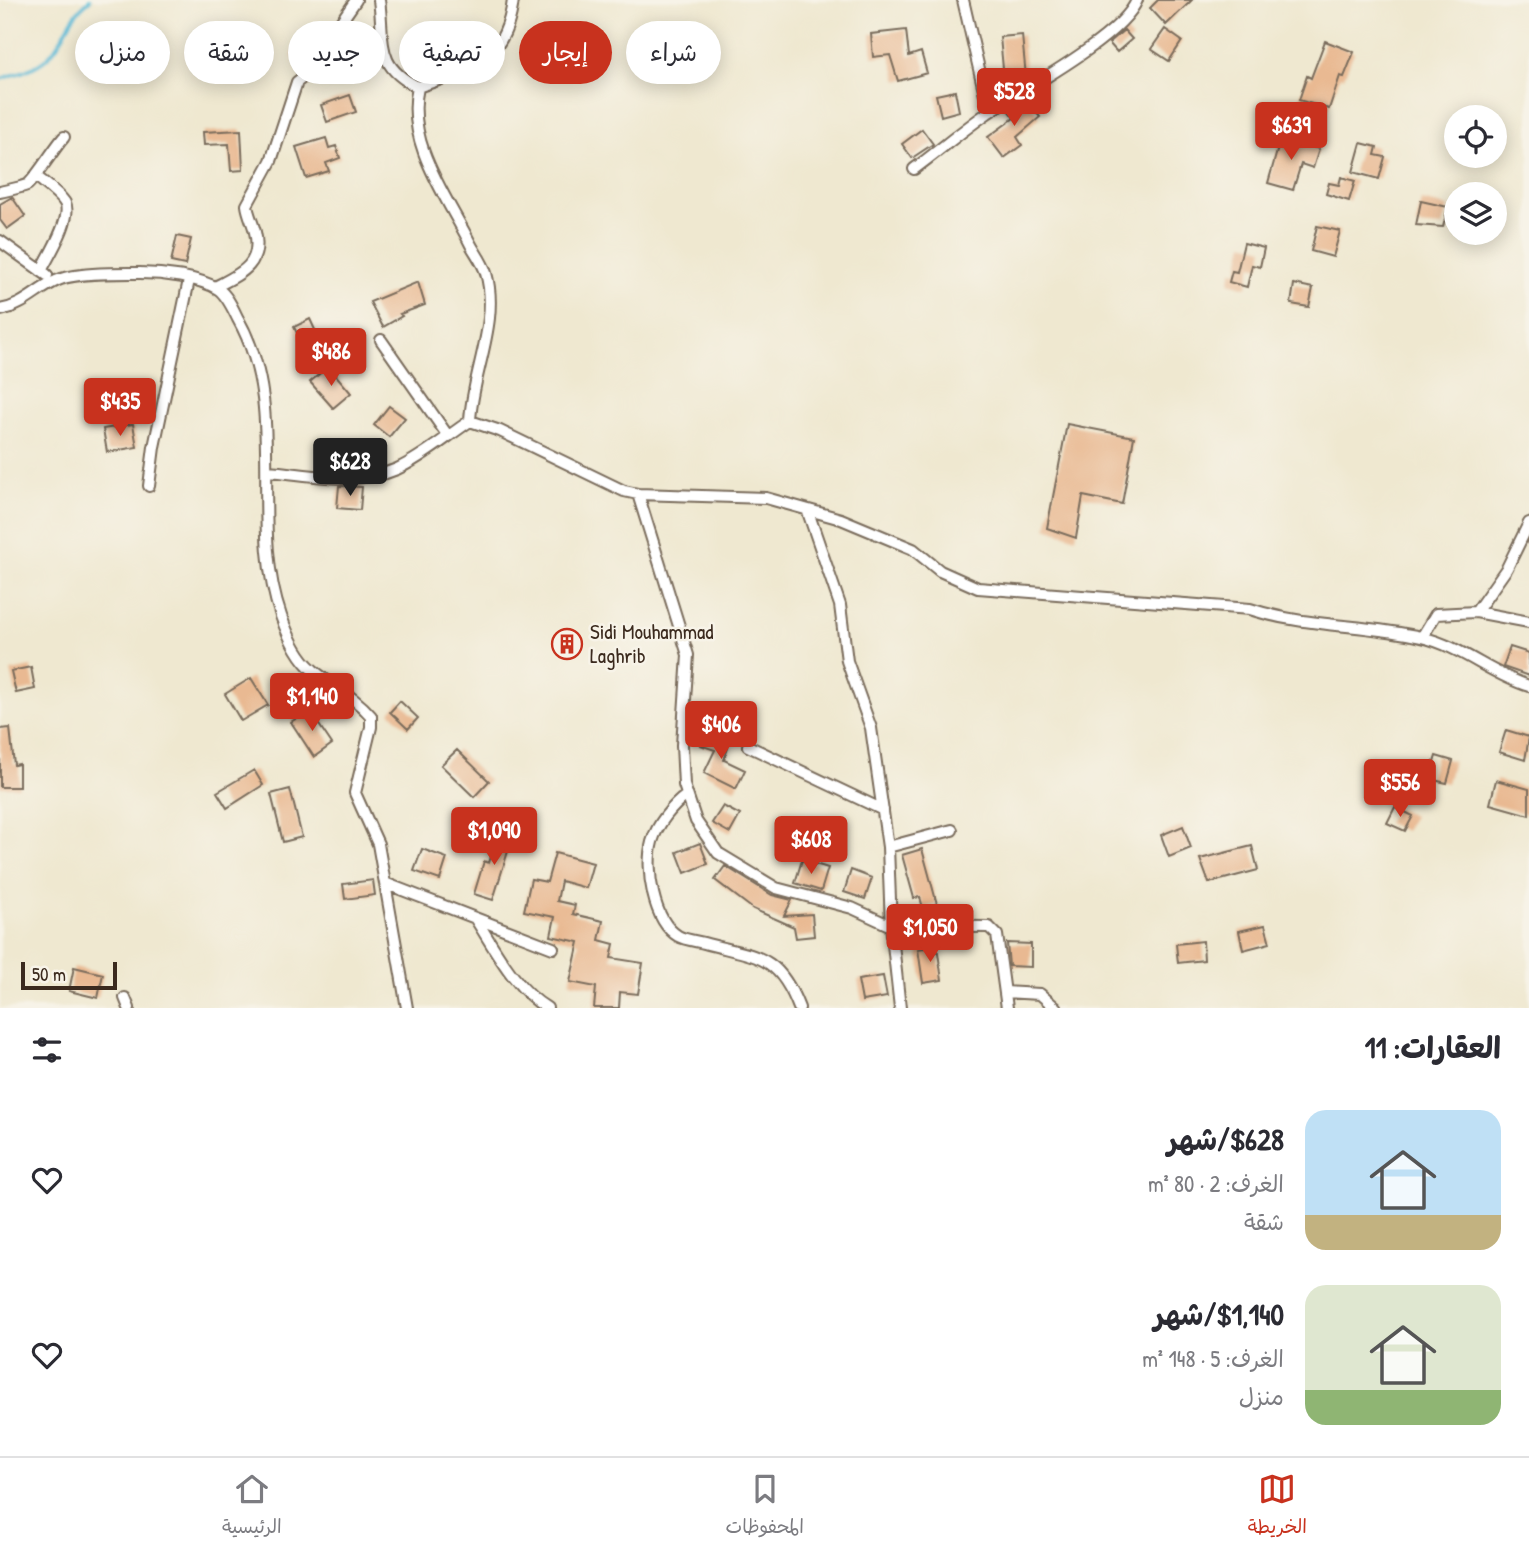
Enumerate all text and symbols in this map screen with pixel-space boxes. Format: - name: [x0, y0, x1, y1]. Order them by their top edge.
- chip: منزل: [75, 21, 170, 84]
- chip: شقة: [184, 21, 274, 84]
- chip: جديد: [288, 21, 385, 84]
- chip: تصفية: [399, 21, 505, 84]
- chip: إيجار: [519, 21, 612, 84]
- chip: شراء: [626, 21, 721, 84]
- pin: $528: [973, 68, 1055, 128]
- text: $528: [993, 75, 1035, 106]
- pin: $639: [1250, 102, 1332, 162]
- map controls: [1444, 105, 1507, 245]
- button: locate: [1444, 105, 1507, 168]
- text: $639: [1271, 109, 1311, 140]
- button: layers: [1444, 182, 1507, 245]
- pin: $486: [290, 328, 372, 388]
- text: $486: [311, 335, 351, 366]
- pin: $435: [79, 378, 161, 438]
- text: $435: [100, 385, 140, 416]
- pin: $628: [309, 438, 391, 498]
- text: $628: [329, 445, 371, 476]
- place label: Sidi Mouhammad Laghrib: [590, 617, 713, 670]
- building icon: Sidi Mouhammad Laghrib: [550, 627, 584, 661]
- pin: $1,140: [255, 674, 369, 733]
- text: $1,140: [286, 680, 338, 711]
- pin: $406: [680, 702, 762, 761]
- text: $406: [701, 708, 741, 739]
- pin: $556: [1359, 760, 1441, 819]
- text: $556: [1380, 766, 1420, 797]
- pin: $1,090: [437, 808, 551, 867]
- text: $1,090: [467, 814, 521, 845]
- pin: $608: [770, 816, 852, 876]
- text: $608: [790, 823, 832, 854]
- pin: $1,050: [873, 904, 987, 964]
- text: $1,050: [903, 911, 958, 942]
- scale bar: [21, 959, 117, 991]
- text: 50 m: [32, 961, 66, 987]
- text: العقارات: 11: [1365, 1027, 1501, 1067]
- icon: filters: [28, 1031, 66, 1069]
- text: $628/شهر: [1167, 1119, 1284, 1159]
- icon: home: [1361, 1138, 1445, 1222]
- icon: heart: [28, 1161, 66, 1199]
- text: الغرف: 2 · 80 m²: [1148, 1168, 1284, 1199]
- text: شقة: [1244, 1206, 1284, 1237]
- text: $1,140/شهر: [1154, 1294, 1284, 1334]
- icon: home: [1361, 1313, 1445, 1397]
- icon: heart: [28, 1336, 66, 1374]
- text: الغرف: 5 · 148 m²: [1142, 1343, 1284, 1374]
- text: منزل: [1239, 1381, 1284, 1412]
- tab: الرئيسية: [222, 1470, 282, 1543]
- tab: المحفوظات: [726, 1470, 804, 1543]
- tab: الخريطة: [1248, 1470, 1307, 1543]

